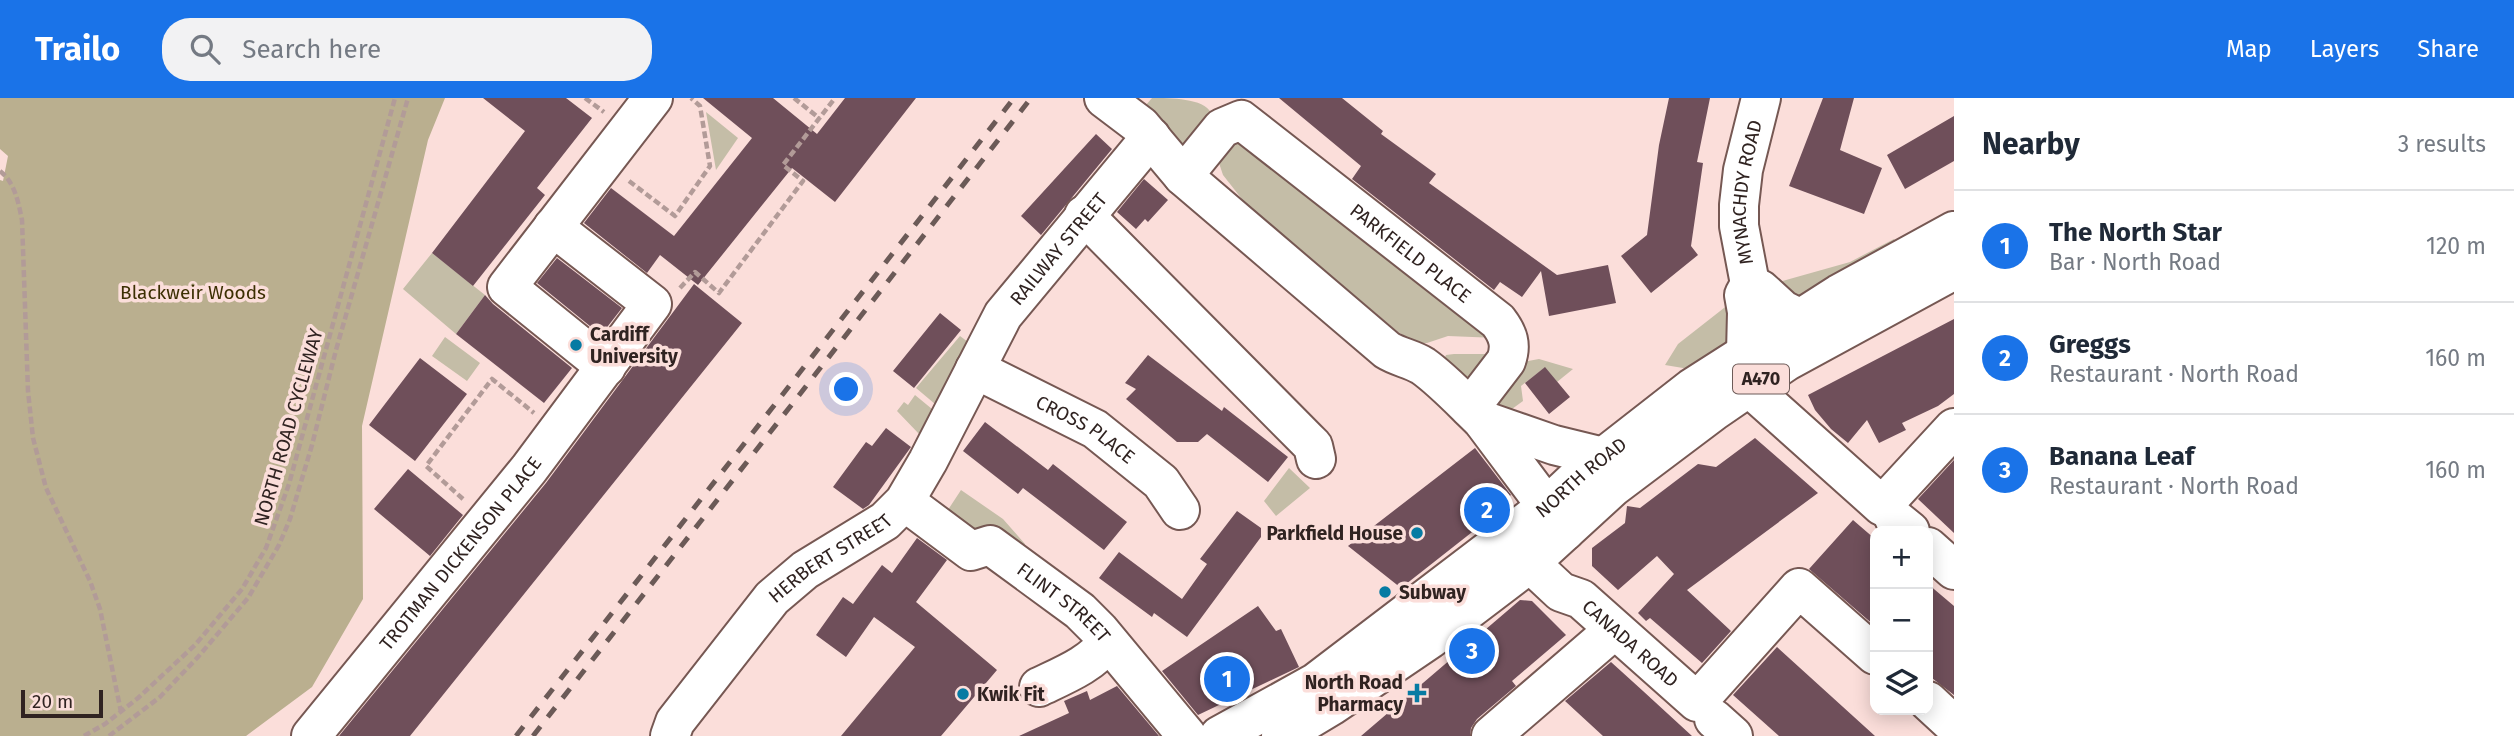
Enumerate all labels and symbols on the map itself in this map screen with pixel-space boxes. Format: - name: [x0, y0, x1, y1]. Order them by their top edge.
- street label: MYNACHDY ROAD: [1728, 118, 1767, 267]
- street label: RAILWAY STREET: [1005, 188, 1112, 310]
- street label: PARKFIELD PLACE: [1345, 199, 1476, 308]
- park label: Blackweir Woods: [120, 281, 266, 304]
- place label: Cardiff University: [590, 323, 678, 368]
- street label: NORTH ROAD CYCLEWAY: [249, 325, 328, 528]
- marker: Cardiff University: [568, 337, 584, 353]
- road number: A470: [1733, 365, 1789, 394]
- your location: [829, 372, 863, 406]
- street label: CROSS PLACE: [1032, 390, 1139, 469]
- street label: NORTH ROAD: [1531, 432, 1631, 523]
- street label: TROTMAN DICKENSON PLACE: [375, 452, 546, 655]
- pin: 2: [1464, 484, 1510, 536]
- street label: HERBERT STREET: [764, 509, 897, 608]
- place label: Parkfield House: [1266, 522, 1403, 545]
- marker: Parkfield House: [1409, 525, 1425, 541]
- street label: FLINT STREET: [1012, 558, 1115, 647]
- place label: Subway: [1399, 581, 1466, 604]
- marker: Subway: [1377, 584, 1393, 600]
- street label: CANADA ROAD: [1577, 595, 1683, 692]
- pin: 3: [1449, 625, 1495, 677]
- pin: 1: [1204, 653, 1250, 705]
- place label: North Road Pharmacy: [1305, 671, 1403, 716]
- place label: Kwik Fit: [977, 683, 1046, 706]
- marker: North Road Pharmacy: [1409, 685, 1425, 701]
- marker: Kwik Fit: [955, 686, 971, 702]
- scale bar: [21, 687, 103, 719]

